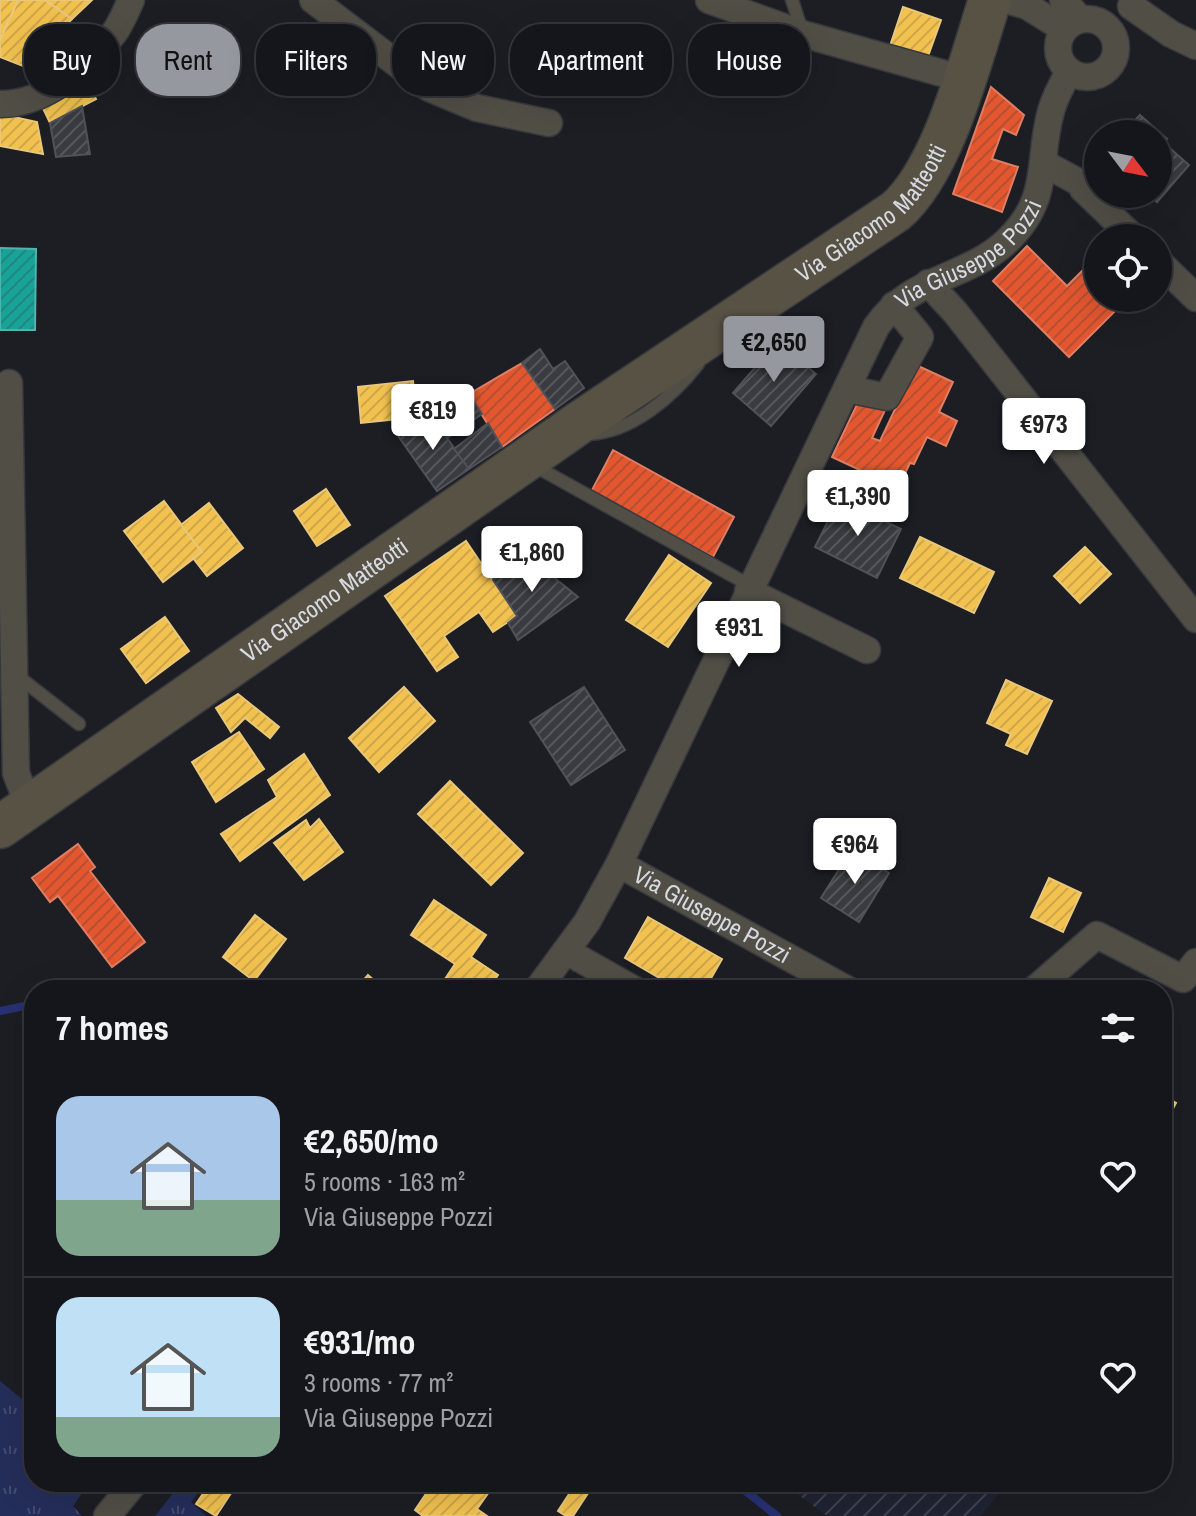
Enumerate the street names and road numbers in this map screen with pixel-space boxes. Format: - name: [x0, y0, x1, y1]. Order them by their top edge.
- street label: Via Giacomo Matteotti: [789, 139, 953, 289]
- street label: Via Giuseppe Pozzi: [888, 195, 1048, 315]
- street label: Via Giacomo Matteotti: [234, 530, 414, 669]
- street label: Via Giuseppe Pozzi: [628, 858, 797, 970]

